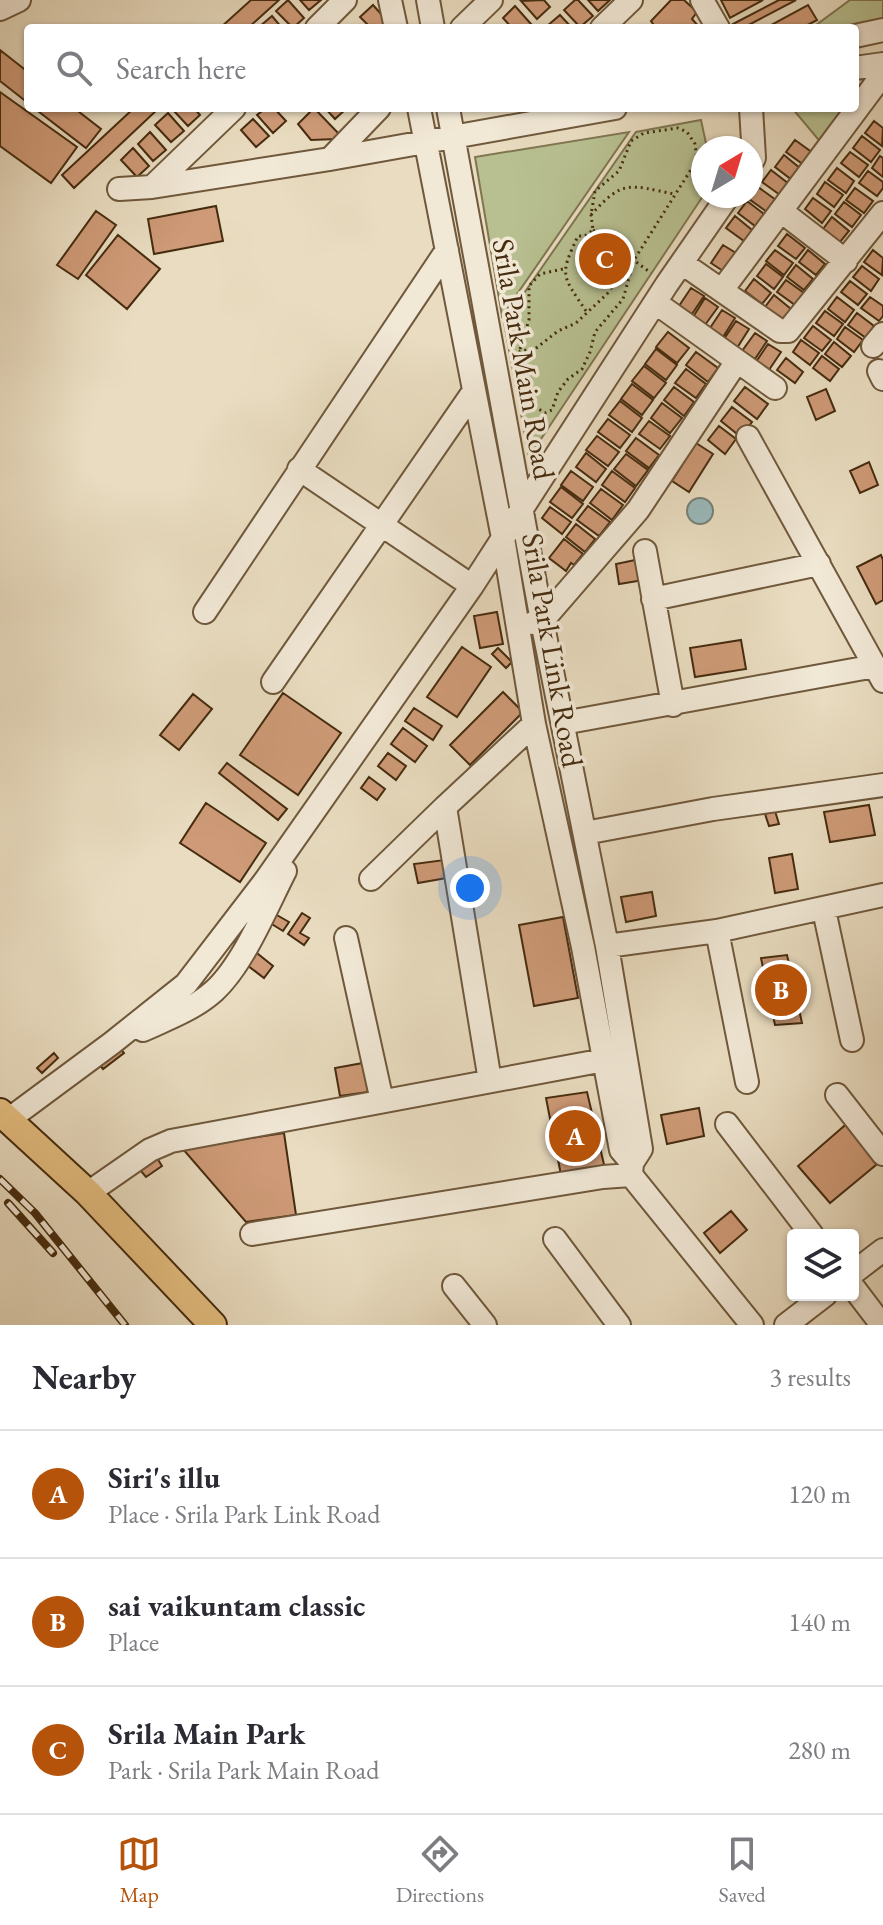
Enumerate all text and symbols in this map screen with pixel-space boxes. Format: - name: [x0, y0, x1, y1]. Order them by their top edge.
- search box: [24, 24, 859, 112]
- icon: search: [52, 46, 96, 90]
- text: Search here: [116, 49, 246, 88]
- north arrow: [691, 136, 763, 208]
- pin: C: [579, 229, 631, 289]
- street label: Srila Park Main Road: [484, 235, 565, 483]
- street label: Srila Park Link Road: [513, 530, 593, 771]
- your location: [450, 868, 490, 908]
- pin: B: [755, 960, 807, 1020]
- pin: A: [549, 1106, 601, 1166]
- map controls: [787, 1229, 859, 1301]
- button: layers: [787, 1229, 859, 1301]
- text: Nearby: [32, 1355, 136, 1399]
- text: 3 results: [770, 1360, 851, 1394]
- text: Siri's illu: [108, 1458, 220, 1497]
- text: A: [49, 1477, 67, 1511]
- text: 120 m: [788, 1477, 851, 1511]
- text: Place · Srila Park Link Road: [108, 1497, 380, 1531]
- text: sai vaikuntam classic: [108, 1586, 365, 1625]
- text: B: [50, 1605, 66, 1639]
- text: 140 m: [788, 1605, 851, 1639]
- text: Place: [108, 1625, 159, 1659]
- text: Srila Main Park: [108, 1714, 305, 1753]
- text: C: [49, 1733, 67, 1767]
- text: 280 m: [788, 1733, 851, 1767]
- text: Park · Srila Park Main Road: [108, 1753, 379, 1787]
- tab: Map: [117, 1832, 161, 1909]
- tab: Directions: [396, 1832, 484, 1909]
- tab: Saved: [719, 1832, 766, 1909]

